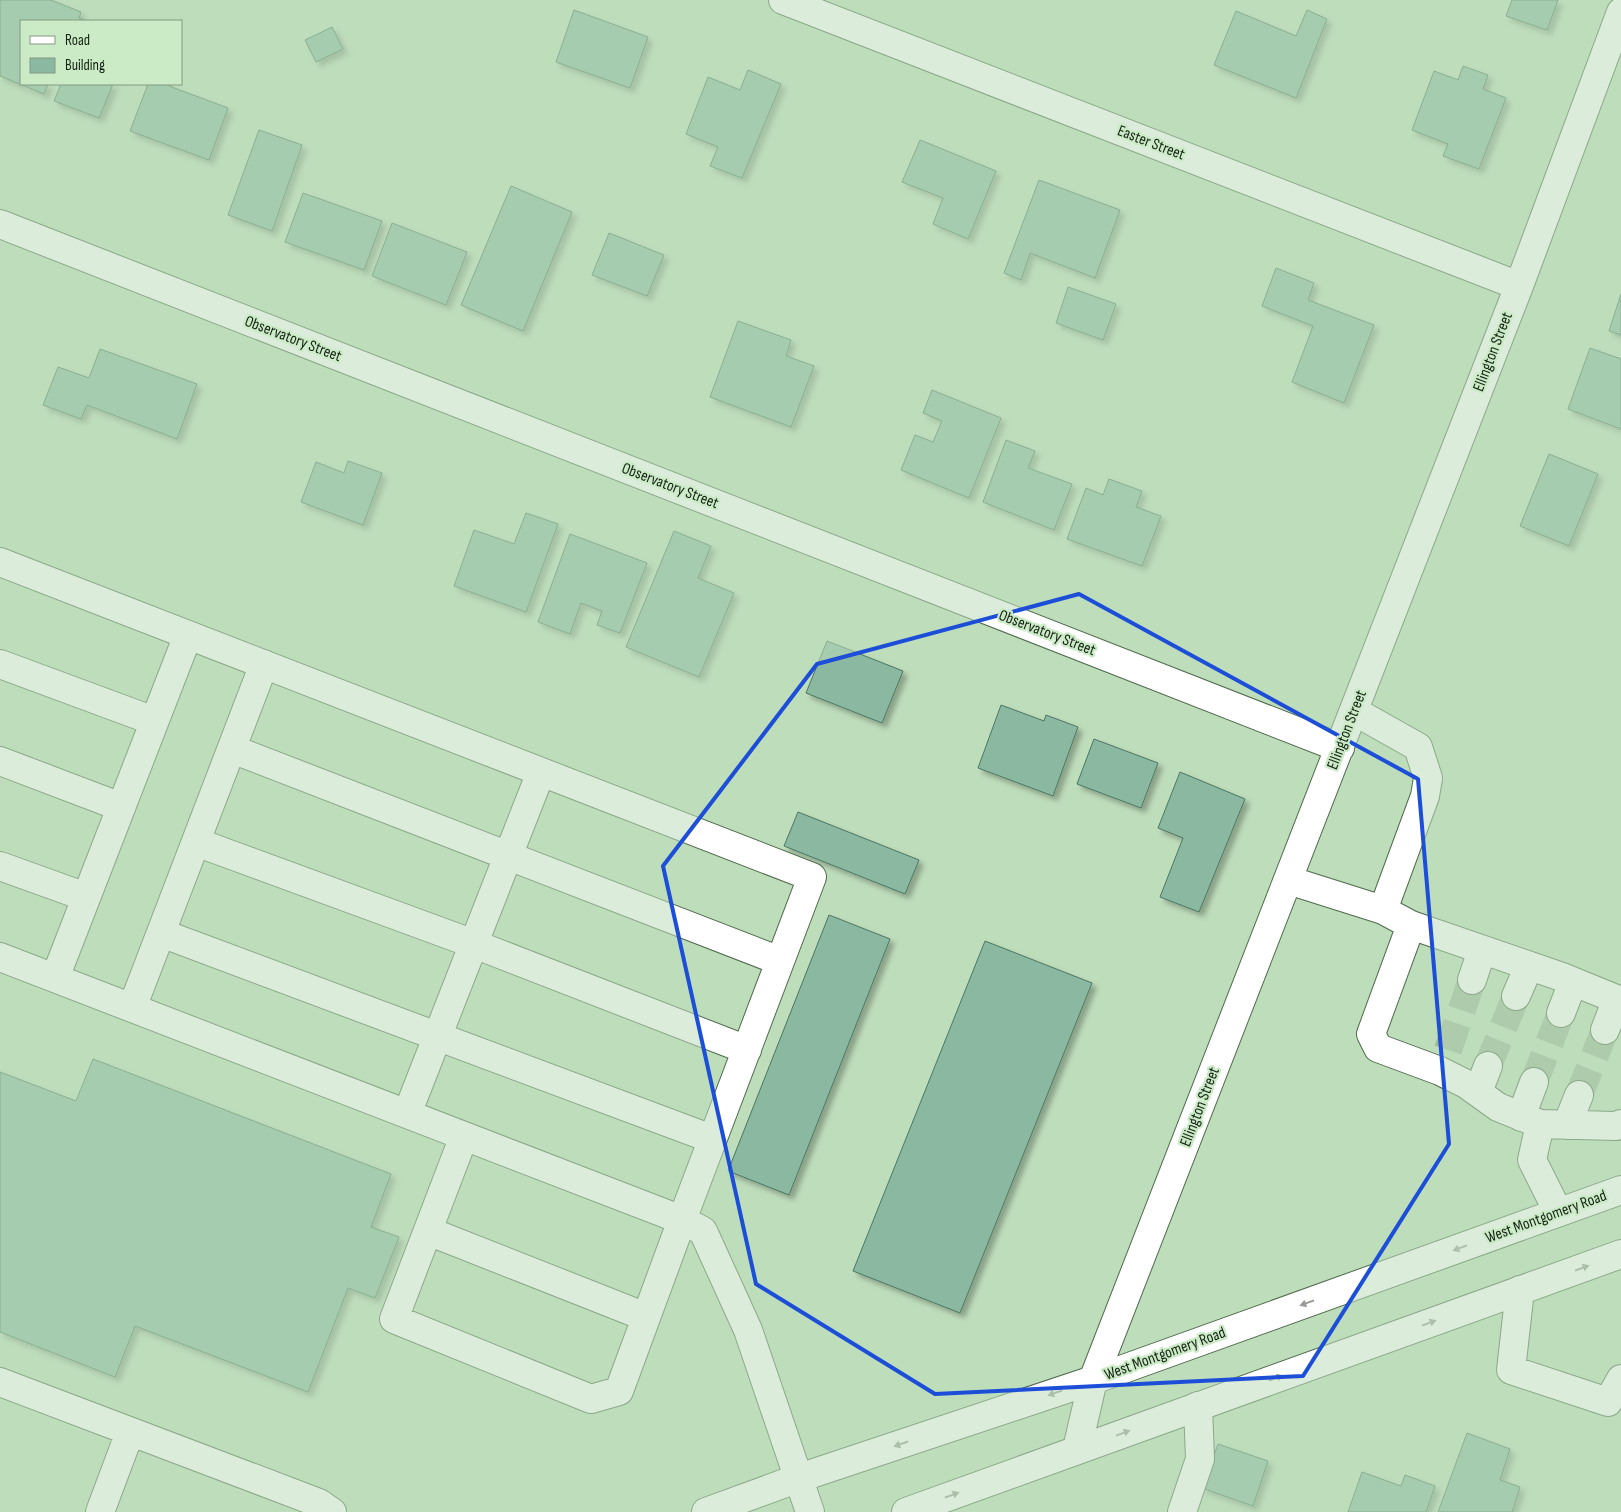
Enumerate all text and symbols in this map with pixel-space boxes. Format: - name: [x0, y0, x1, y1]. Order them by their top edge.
- legend: [20, 20, 182, 85]
- text: Road: [65, 31, 90, 50]
- text: Building: [65, 56, 105, 75]
- street label: Easter Street: [1115, 122, 1187, 165]
- street label: Ellington Street: [1469, 309, 1517, 394]
- street label: Observatory Street: [242, 312, 344, 366]
- street label: Observatory Street: [619, 459, 721, 513]
- street label: Observatory Street: [996, 606, 1098, 660]
- street label: Ellington Street: [1323, 687, 1371, 772]
- street label: Ellington Street: [1176, 1064, 1224, 1149]
- street label: West Montgomery Road: [1483, 1186, 1609, 1248]
- one-way arrow: [1452, 1244, 1467, 1252]
- one-way arrow: [1575, 1264, 1590, 1272]
- one-way arrow: [1299, 1299, 1314, 1307]
- one-way arrow: [1422, 1319, 1437, 1327]
- street label: West Montgomery Road: [1102, 1323, 1228, 1385]
- one-way arrow: [1269, 1374, 1284, 1382]
- one-way arrow: [1047, 1389, 1062, 1397]
- one-way arrow: [1116, 1428, 1131, 1436]
- one-way arrow: [893, 1440, 908, 1448]
- one-way arrow: [945, 1491, 960, 1499]

